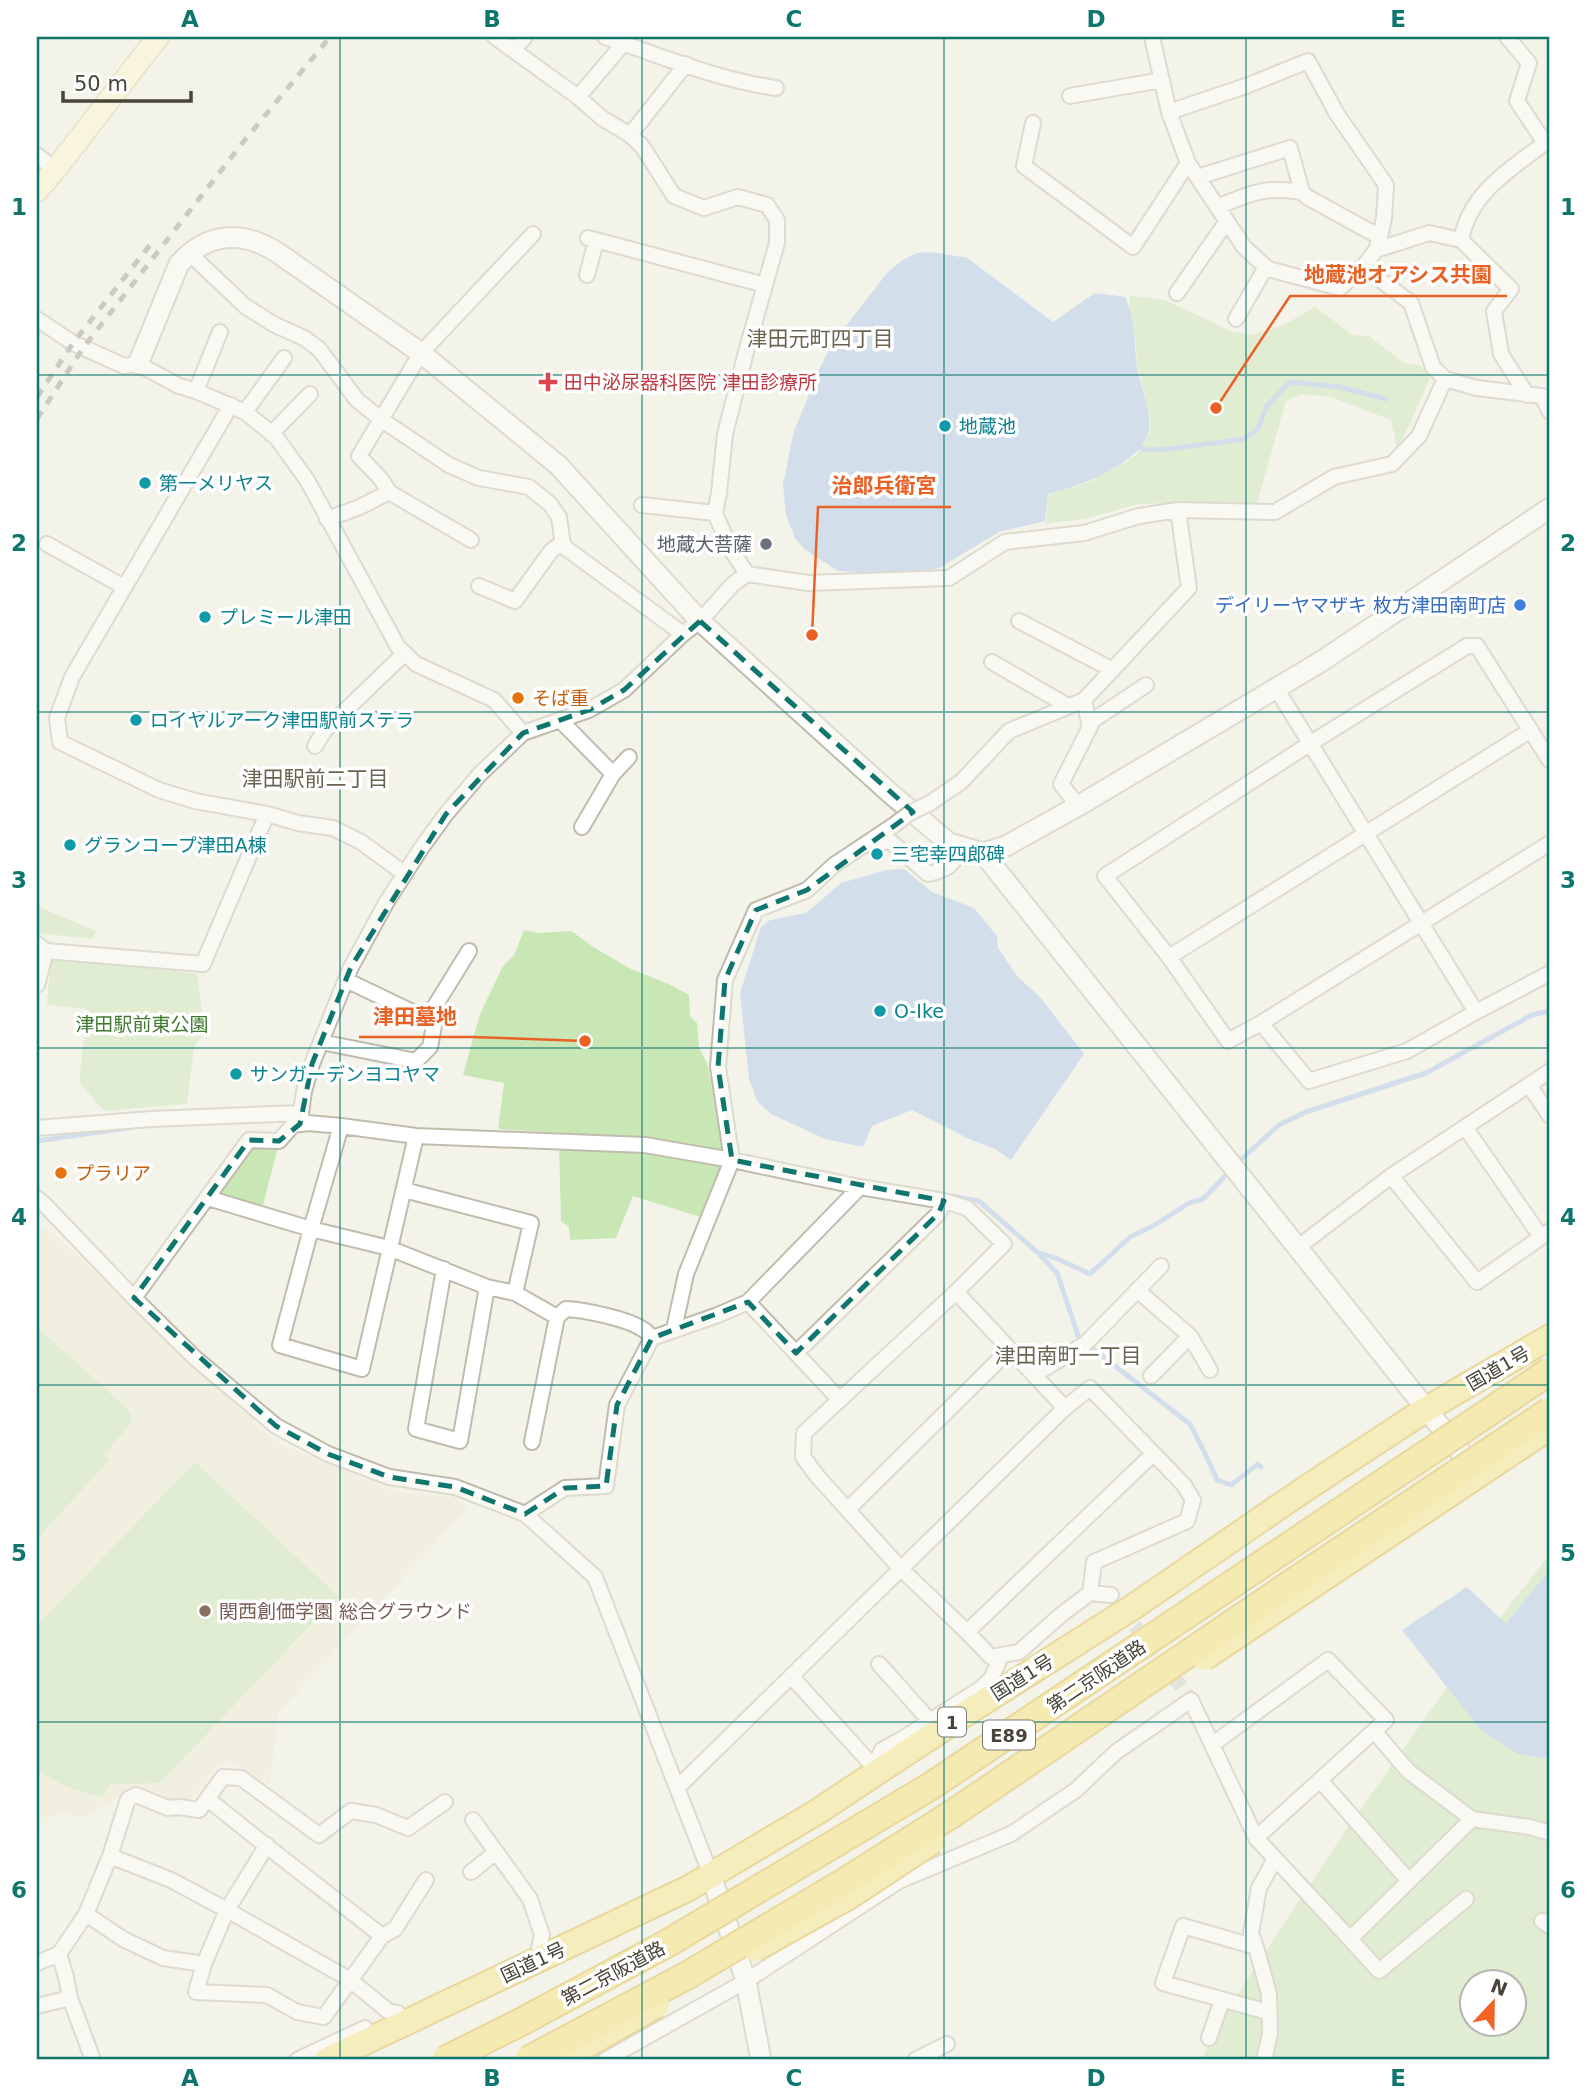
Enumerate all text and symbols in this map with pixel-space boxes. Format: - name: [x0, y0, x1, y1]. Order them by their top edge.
- text: A: [181, 6, 199, 32]
- text: B: [483, 6, 501, 32]
- text: C: [786, 6, 802, 32]
- text: D: [1086, 6, 1106, 32]
- text: E: [1390, 6, 1406, 32]
- scale bar: [63, 60, 191, 104]
- text: 50 m: [74, 72, 128, 96]
- text: 1: [11, 194, 27, 220]
- text: 1: [1560, 194, 1576, 220]
- callout: 地蔵池オアシス共園: [1290, 254, 1507, 296]
- text: 地蔵池オアシス共園: [1304, 263, 1492, 287]
- district label: 津田元町四丁目: [747, 327, 894, 351]
- place label: 田中泌尿器科医院 津田診療所: [564, 371, 817, 393]
- marker: 田中泌尿器科医院 津田診療所: [538, 372, 558, 392]
- place label: 地蔵池: [959, 415, 1016, 437]
- marker: 地蔵池: [937, 418, 953, 434]
- callout: 治郎兵衛宮: [818, 465, 951, 507]
- place label: 第一メリヤス: [159, 472, 273, 494]
- text: 治郎兵衛宮: [832, 474, 937, 498]
- marker: 第一メリヤス: [137, 475, 153, 491]
- text: 2: [11, 530, 27, 556]
- text: 2: [1560, 530, 1576, 556]
- place label: 地蔵大菩薩: [657, 533, 752, 555]
- marker: 地蔵大菩薩: [758, 536, 774, 552]
- place label: デイリーヤマザキ 枚方津田南町店: [1215, 594, 1506, 616]
- marker: デイリーヤマザキ 枚方津田南町店: [1512, 597, 1528, 613]
- place label: プレミール津田: [219, 606, 352, 628]
- marker: プレミール津田: [197, 609, 213, 625]
- place label: そば重: [532, 687, 589, 709]
- marker: そば重: [510, 690, 526, 706]
- place label: ロイヤルアーク津田駅前ステラ: [150, 709, 414, 731]
- marker: ロイヤルアーク津田駅前ステラ: [128, 712, 144, 728]
- district label: 津田駅前二丁目: [242, 767, 389, 791]
- place label: グランコープ津田A棟: [84, 834, 267, 856]
- marker: グランコープ津田A棟: [62, 837, 78, 853]
- place label: 三宅幸四郎碑: [891, 843, 1005, 865]
- marker: 三宅幸四郎碑: [869, 846, 885, 862]
- text: 3: [11, 867, 27, 893]
- text: 3: [1560, 867, 1576, 893]
- callout: 津田墓地: [359, 995, 471, 1037]
- place label: O-Ike: [894, 1000, 944, 1022]
- marker: O-Ike: [872, 1003, 888, 1019]
- text: 津田墓地: [373, 1005, 457, 1029]
- park label: 津田駅前東公園: [75, 1013, 209, 1035]
- place label: サンガーデンヨコヤマ: [250, 1063, 440, 1085]
- marker: サンガーデンヨコヤマ: [228, 1066, 244, 1082]
- place label: プラリア: [75, 1162, 151, 1184]
- marker: プラリア: [53, 1165, 69, 1181]
- text: 4: [11, 1204, 27, 1230]
- text: 4: [1560, 1204, 1576, 1230]
- street label: 国道1号: [1463, 1341, 1533, 1395]
- district label: 津田南町一丁目: [995, 1344, 1142, 1368]
- text: 5: [11, 1540, 27, 1566]
- text: 5: [1560, 1540, 1576, 1566]
- place label: 関西創価学園 総合グラウンド: [219, 1600, 472, 1622]
- marker: 関西創価学園 総合グラウンド: [197, 1603, 213, 1619]
- street label: 第二京阪道路: [1043, 1635, 1149, 1717]
- street label: 国道1号: [987, 1649, 1057, 1705]
- road number: 1: [938, 1708, 966, 1736]
- road number: E89: [983, 1720, 1035, 1750]
- text: 6: [11, 1877, 27, 1903]
- text: 6: [1560, 1877, 1576, 1903]
- street label: 国道1号: [497, 1937, 569, 1987]
- street label: 第二京阪道路: [558, 1937, 668, 2009]
- north arrow: [1458, 1968, 1528, 2038]
- text: N: [1488, 1974, 1511, 2000]
- text: A: [181, 2065, 199, 2091]
- text: B: [483, 2065, 501, 2091]
- text: C: [786, 2065, 802, 2091]
- text: D: [1086, 2065, 1106, 2091]
- text: E: [1390, 2065, 1406, 2091]

